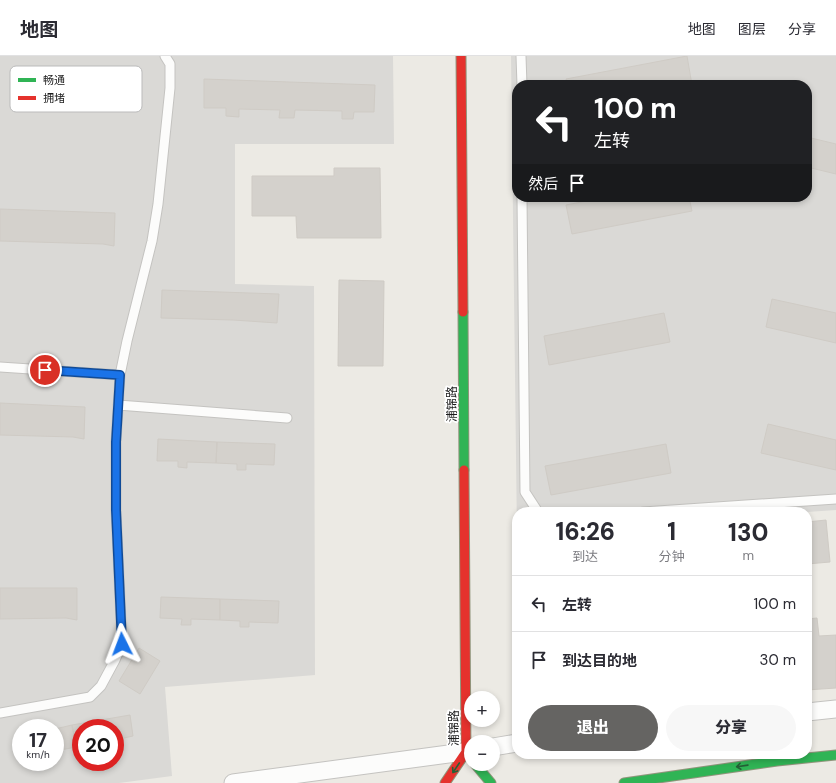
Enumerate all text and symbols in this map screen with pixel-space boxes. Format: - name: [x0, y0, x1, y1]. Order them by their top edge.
- text: 地图: [20, 17, 58, 42]
- text: 地图: [688, 20, 716, 38]
- text: 图层: [738, 20, 766, 38]
- text: 分享: [788, 20, 816, 38]
- legend: [10, 66, 142, 112]
- text: 畅通: [43, 73, 65, 87]
- text: 100 m: [594, 90, 677, 127]
- text: 拥堵: [43, 91, 65, 105]
- icon: left: [528, 96, 580, 148]
- text: 左转: [594, 129, 630, 153]
- icon: arrive: [566, 172, 588, 194]
- text: 然后: [528, 174, 558, 194]
- pin: [28, 353, 62, 387]
- icon: arrive: [34, 359, 56, 381]
- street label: 浦锦路: [444, 386, 460, 422]
- text: 16:26: [556, 516, 615, 547]
- text: 1: [667, 516, 676, 547]
- text: 130: [728, 517, 768, 548]
- text: m: [742, 547, 754, 564]
- text: 到达: [572, 548, 598, 565]
- text: 分钟: [659, 548, 685, 565]
- icon: left: [528, 593, 550, 615]
- text: 100 m: [753, 594, 796, 614]
- text: 左转: [562, 595, 592, 615]
- position arrow: [101, 623, 143, 665]
- icon: arrive: [528, 649, 550, 671]
- text: 30 m: [760, 650, 796, 670]
- text: 到达目的地: [562, 651, 637, 671]
- map controls: [464, 691, 500, 771]
- button: +: [464, 691, 500, 727]
- button: 退出: [528, 705, 658, 751]
- button: 分享: [666, 705, 796, 751]
- street label: 浦锦路: [446, 710, 462, 746]
- speed limit sign: 20: [72, 719, 124, 771]
- text: 17: [29, 727, 47, 753]
- button: −: [464, 735, 500, 771]
- text: km/h: [26, 748, 50, 761]
- one-way arrow: [452, 762, 460, 773]
- one-way arrow: [736, 762, 749, 770]

